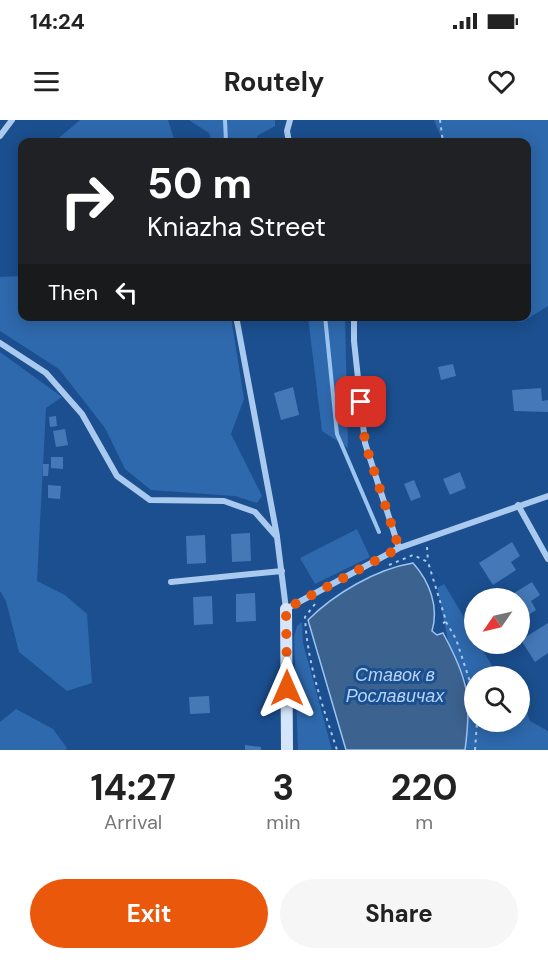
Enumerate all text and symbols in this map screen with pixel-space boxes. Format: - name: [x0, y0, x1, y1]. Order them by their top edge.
- text: 14:24: [30, 7, 85, 36]
- text: Routely: [224, 64, 324, 99]
- icon: menu: [30, 65, 63, 98]
- icon: heart: [485, 65, 518, 98]
- text: 50 m: [147, 156, 252, 211]
- icon: right: [48, 162, 126, 240]
- text: Kniazha Street: [147, 209, 326, 244]
- icon: left: [110, 276, 143, 309]
- text: Then: [48, 278, 98, 307]
- pin: [335, 376, 386, 427]
- icon: arrive: [344, 385, 377, 418]
- north arrow: [464, 588, 530, 654]
- map controls: [464, 588, 530, 732]
- position arrow: [255, 656, 319, 720]
- water label: Ставок в Рославичах: [346, 663, 445, 708]
- button: search: [464, 666, 530, 732]
- text: 14:27: [90, 764, 176, 811]
- text: 3: [273, 764, 294, 811]
- text: 220: [391, 764, 458, 811]
- text: Arrival: [104, 809, 162, 835]
- text: min: [266, 809, 300, 835]
- text: m: [415, 809, 433, 835]
- button: Exit: [30, 879, 268, 948]
- button: Share: [280, 879, 518, 948]

